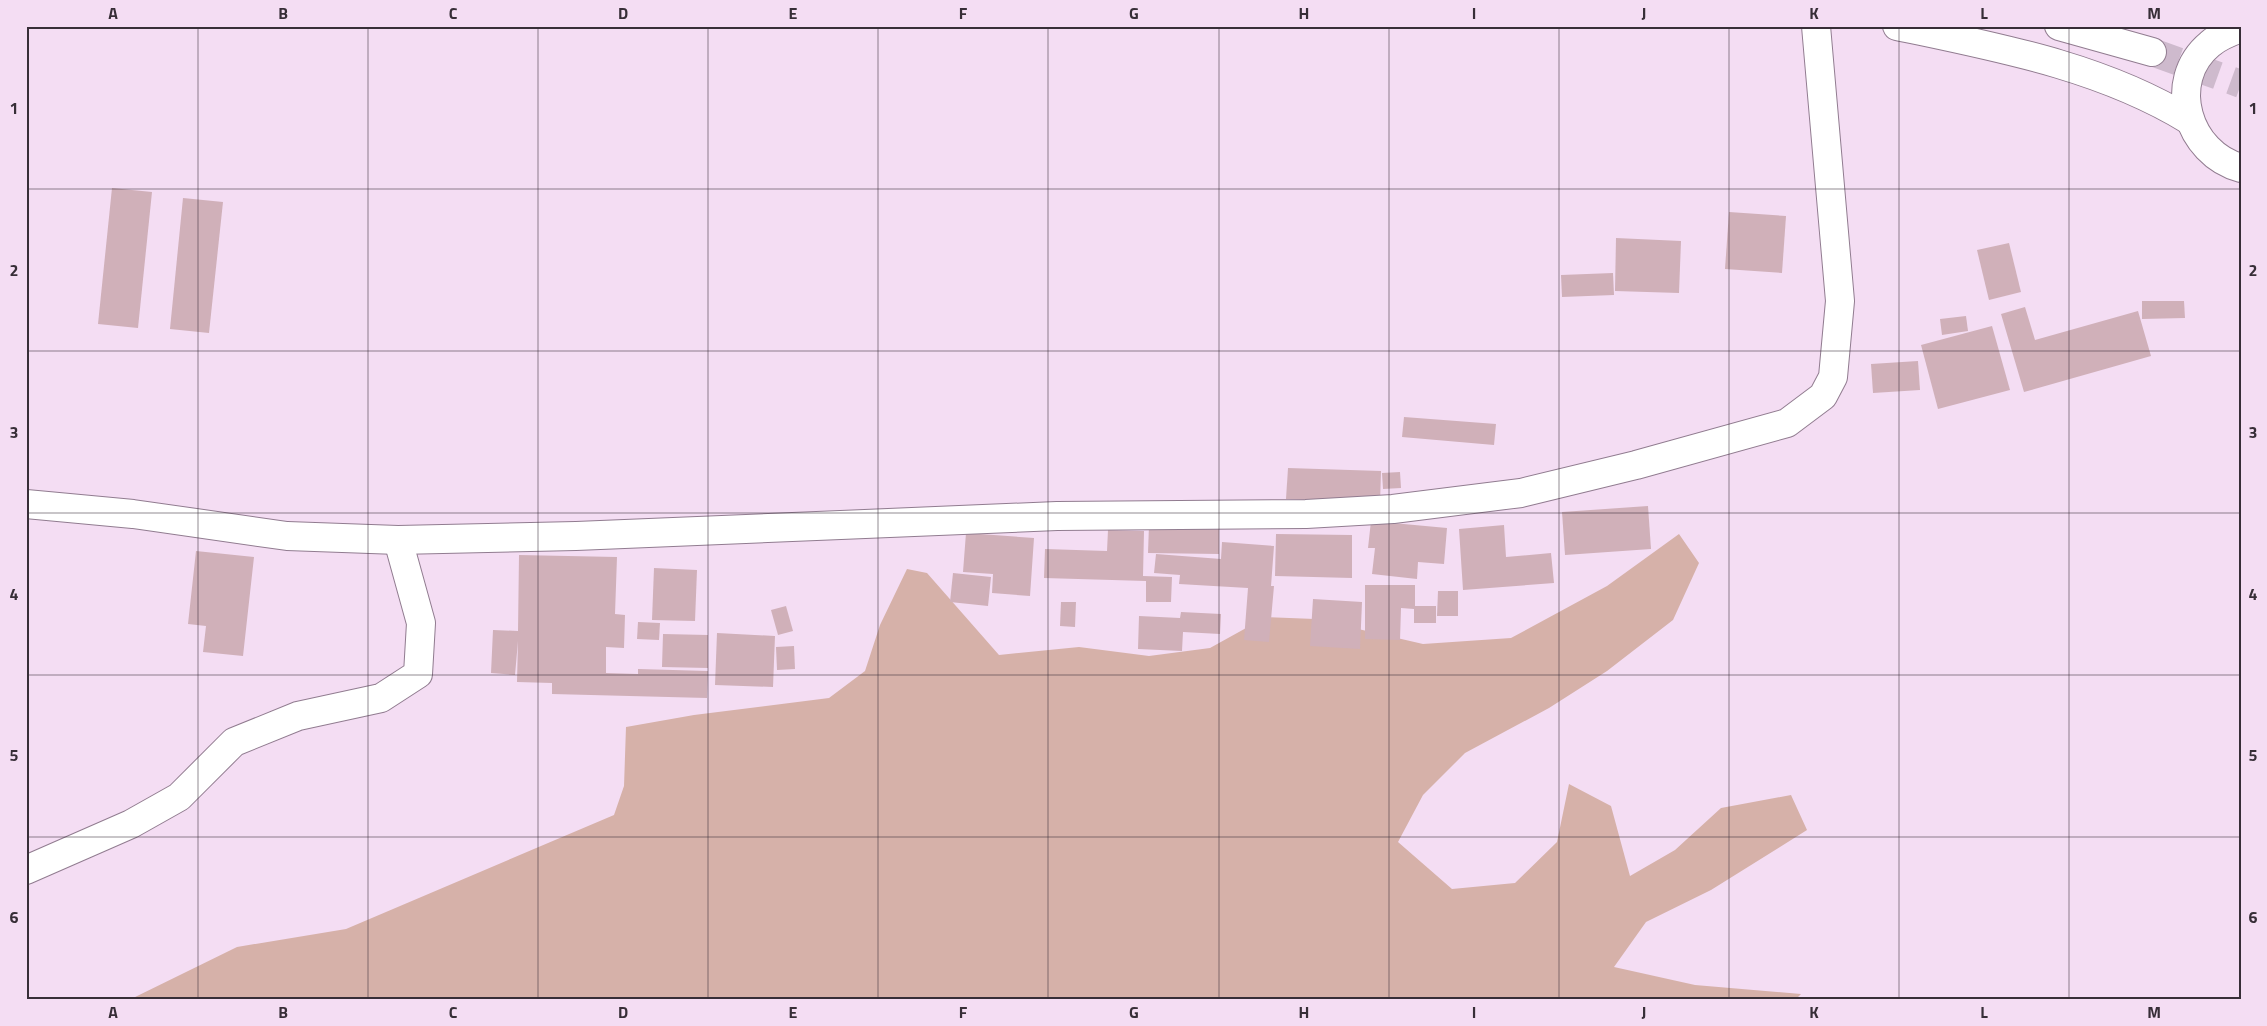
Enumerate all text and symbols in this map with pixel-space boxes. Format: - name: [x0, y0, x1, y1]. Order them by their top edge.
- text: A: [108, 1, 118, 25]
- text: B: [278, 1, 288, 25]
- text: C: [449, 1, 458, 25]
- text: D: [618, 1, 628, 25]
- text: E: [789, 1, 798, 25]
- text: F: [959, 1, 968, 25]
- text: G: [1129, 1, 1139, 25]
- text: H: [1299, 1, 1309, 25]
- text: I: [1472, 1, 1476, 25]
- text: J: [1642, 1, 1646, 25]
- text: K: [1809, 1, 1819, 25]
- text: L: [1980, 1, 1988, 25]
- text: M: [2147, 1, 2161, 25]
- text: 1: [10, 96, 18, 120]
- text: 1: [2249, 96, 2257, 120]
- text: 2: [10, 258, 18, 282]
- text: 2: [2249, 258, 2257, 282]
- text: 3: [10, 420, 18, 444]
- text: 3: [2249, 420, 2257, 444]
- text: 4: [10, 582, 19, 606]
- text: 4: [2249, 582, 2258, 606]
- text: 5: [10, 743, 19, 767]
- text: 5: [2249, 743, 2258, 767]
- text: 6: [10, 905, 19, 929]
- text: 6: [2249, 905, 2258, 929]
- text: A: [108, 1000, 118, 1024]
- text: B: [278, 1000, 288, 1024]
- text: C: [449, 1000, 458, 1024]
- text: D: [618, 1000, 628, 1024]
- text: E: [789, 1000, 798, 1024]
- text: F: [959, 1000, 968, 1024]
- text: G: [1129, 1000, 1139, 1024]
- text: H: [1299, 1000, 1309, 1024]
- text: I: [1472, 1000, 1476, 1024]
- text: J: [1642, 1000, 1646, 1024]
- text: K: [1809, 1000, 1819, 1024]
- text: L: [1980, 1000, 1988, 1024]
- text: M: [2147, 1000, 2161, 1024]

